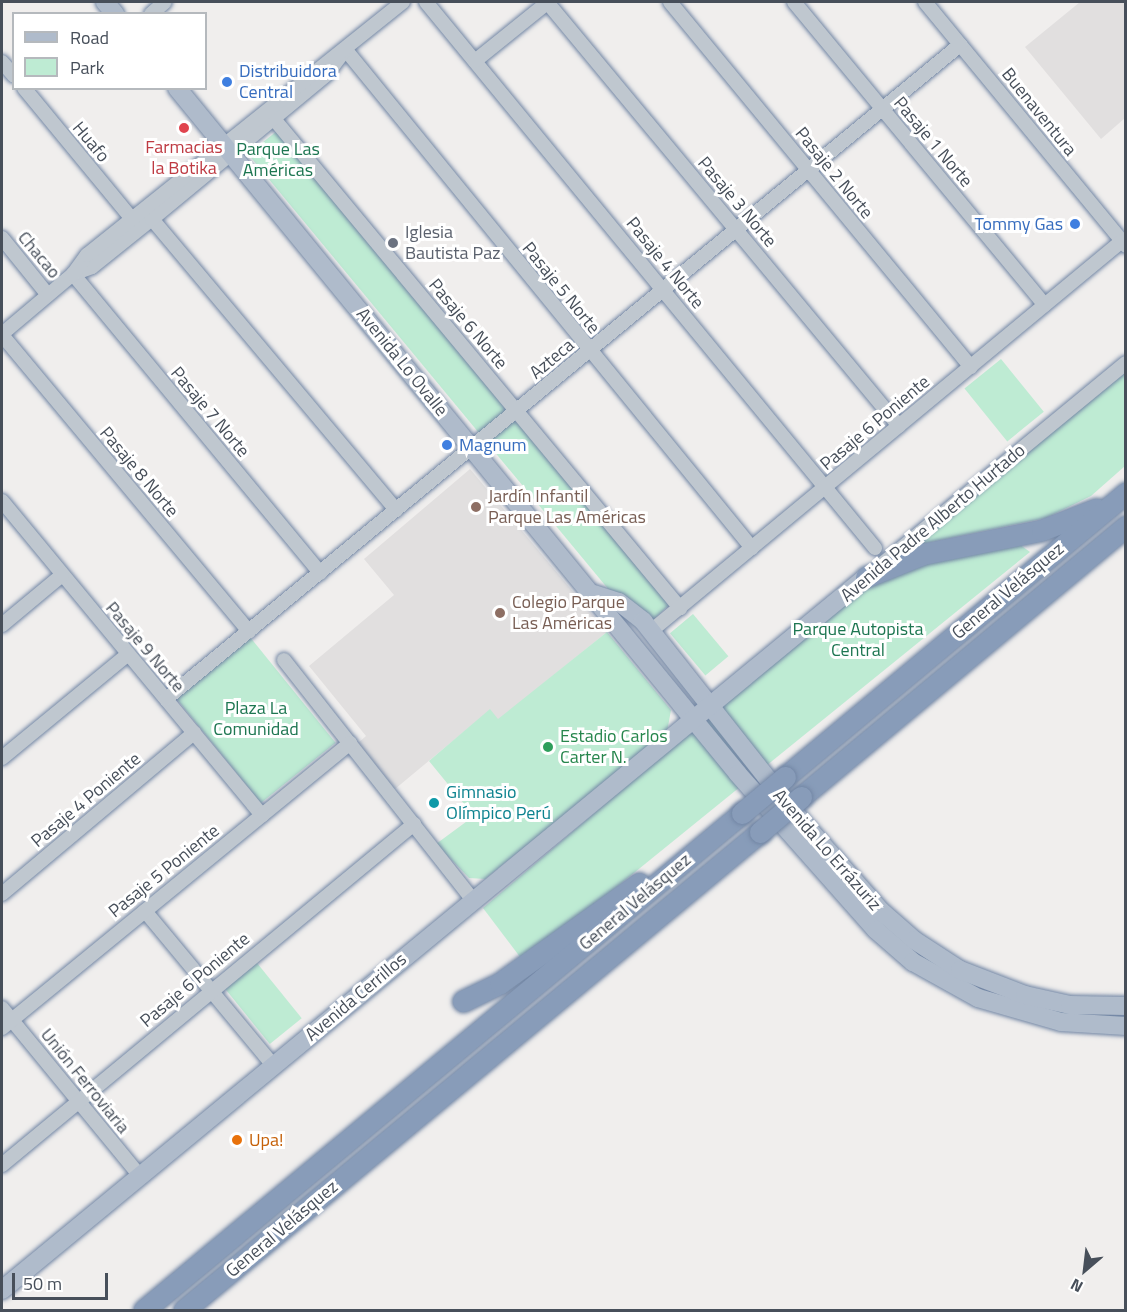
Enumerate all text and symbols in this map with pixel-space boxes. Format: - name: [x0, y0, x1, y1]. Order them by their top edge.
- legend: [12, 12, 207, 90]
- text: Road: [70, 24, 109, 51]
- text: Park: [70, 54, 104, 81]
- place label: Distribuidora Central: [239, 61, 337, 104]
- street label: Buenaventura: [997, 64, 1081, 160]
- marker: Distribuidora Central: [220, 75, 234, 89]
- street label: Pasaje 1 Norte: [889, 92, 977, 192]
- street label: Huafo: [68, 117, 114, 167]
- marker: Farmacias la Botika: [177, 121, 191, 135]
- street label: Pasaje 2 Norte: [791, 123, 877, 223]
- place label: Farmacias la Botika: [145, 137, 223, 180]
- park label: Parque Las Américas: [236, 139, 320, 182]
- street label: Pasaje 3 Norte: [693, 152, 781, 252]
- street label: Pasaje 4 Norte: [622, 213, 708, 313]
- place label: Tommy Gas: [975, 213, 1063, 235]
- marker: Tommy Gas: [1068, 217, 1082, 231]
- place label: Iglesia Bautista Paz: [405, 222, 500, 264]
- street label: Chacao: [13, 227, 65, 283]
- marker: Iglesia Bautista Paz: [386, 236, 400, 250]
- street label: Pasaje 5 Norte: [518, 238, 604, 338]
- street label: Pasaje 6 Norte: [424, 274, 512, 374]
- street label: Avenida Lo Ovalle: [352, 304, 452, 420]
- street label: Azteca: [525, 334, 579, 384]
- street label: Pasaje 7 Norte: [166, 362, 254, 462]
- street label: Pasaje 6 Poniente: [816, 371, 934, 475]
- street label: Pasaje 8 Norte: [95, 422, 183, 522]
- place label: Magnum: [459, 434, 527, 456]
- marker: Magnum: [440, 438, 454, 452]
- street label: Avenida Padre Alberto Hurtado: [836, 439, 1030, 607]
- place label: Jardín Infantil Parque Las Américas: [488, 486, 646, 528]
- marker: Jardín Infantil Parque Las Américas: [469, 500, 483, 514]
- street label: General Velásquez: [948, 538, 1068, 644]
- place label: Colegio Parque Las Américas: [512, 592, 625, 634]
- street label: Pasaje 9 Norte: [101, 597, 189, 697]
- marker: Colegio Parque Las Américas: [493, 606, 507, 620]
- park label: Parque Autopista Central: [793, 619, 923, 662]
- park label: Plaza La Comunidad: [213, 698, 299, 740]
- place label: Estadio Carlos Carter N.: [560, 726, 668, 768]
- marker: Estadio Carlos Carter N.: [541, 740, 555, 754]
- street label: Pasaje 4 Poniente: [27, 748, 145, 852]
- place label: Gimnasio Olímpico Perú: [446, 782, 551, 824]
- street label: Avenida Lo Errázuriz: [768, 785, 886, 915]
- marker: Gimnasio Olímpico Perú: [427, 796, 441, 810]
- street label: Pasaje 5 Poniente: [104, 820, 224, 922]
- street label: General Velásquez: [575, 849, 695, 955]
- street label: Pasaje 6 Poniente: [136, 928, 254, 1032]
- street label: Avenida Cerrillos: [301, 948, 411, 1046]
- street label: Unión Ferroviaria: [36, 1024, 134, 1138]
- place label: Upa!: [249, 1129, 284, 1151]
- marker: Upa!: [230, 1133, 244, 1147]
- street label: General Velásquez: [222, 1176, 342, 1282]
- north arrow: [1055, 1240, 1115, 1300]
- scale bar: [15, 1261, 111, 1299]
- text: 50 m: [23, 1270, 62, 1297]
- text: N: [1066, 1273, 1087, 1299]

